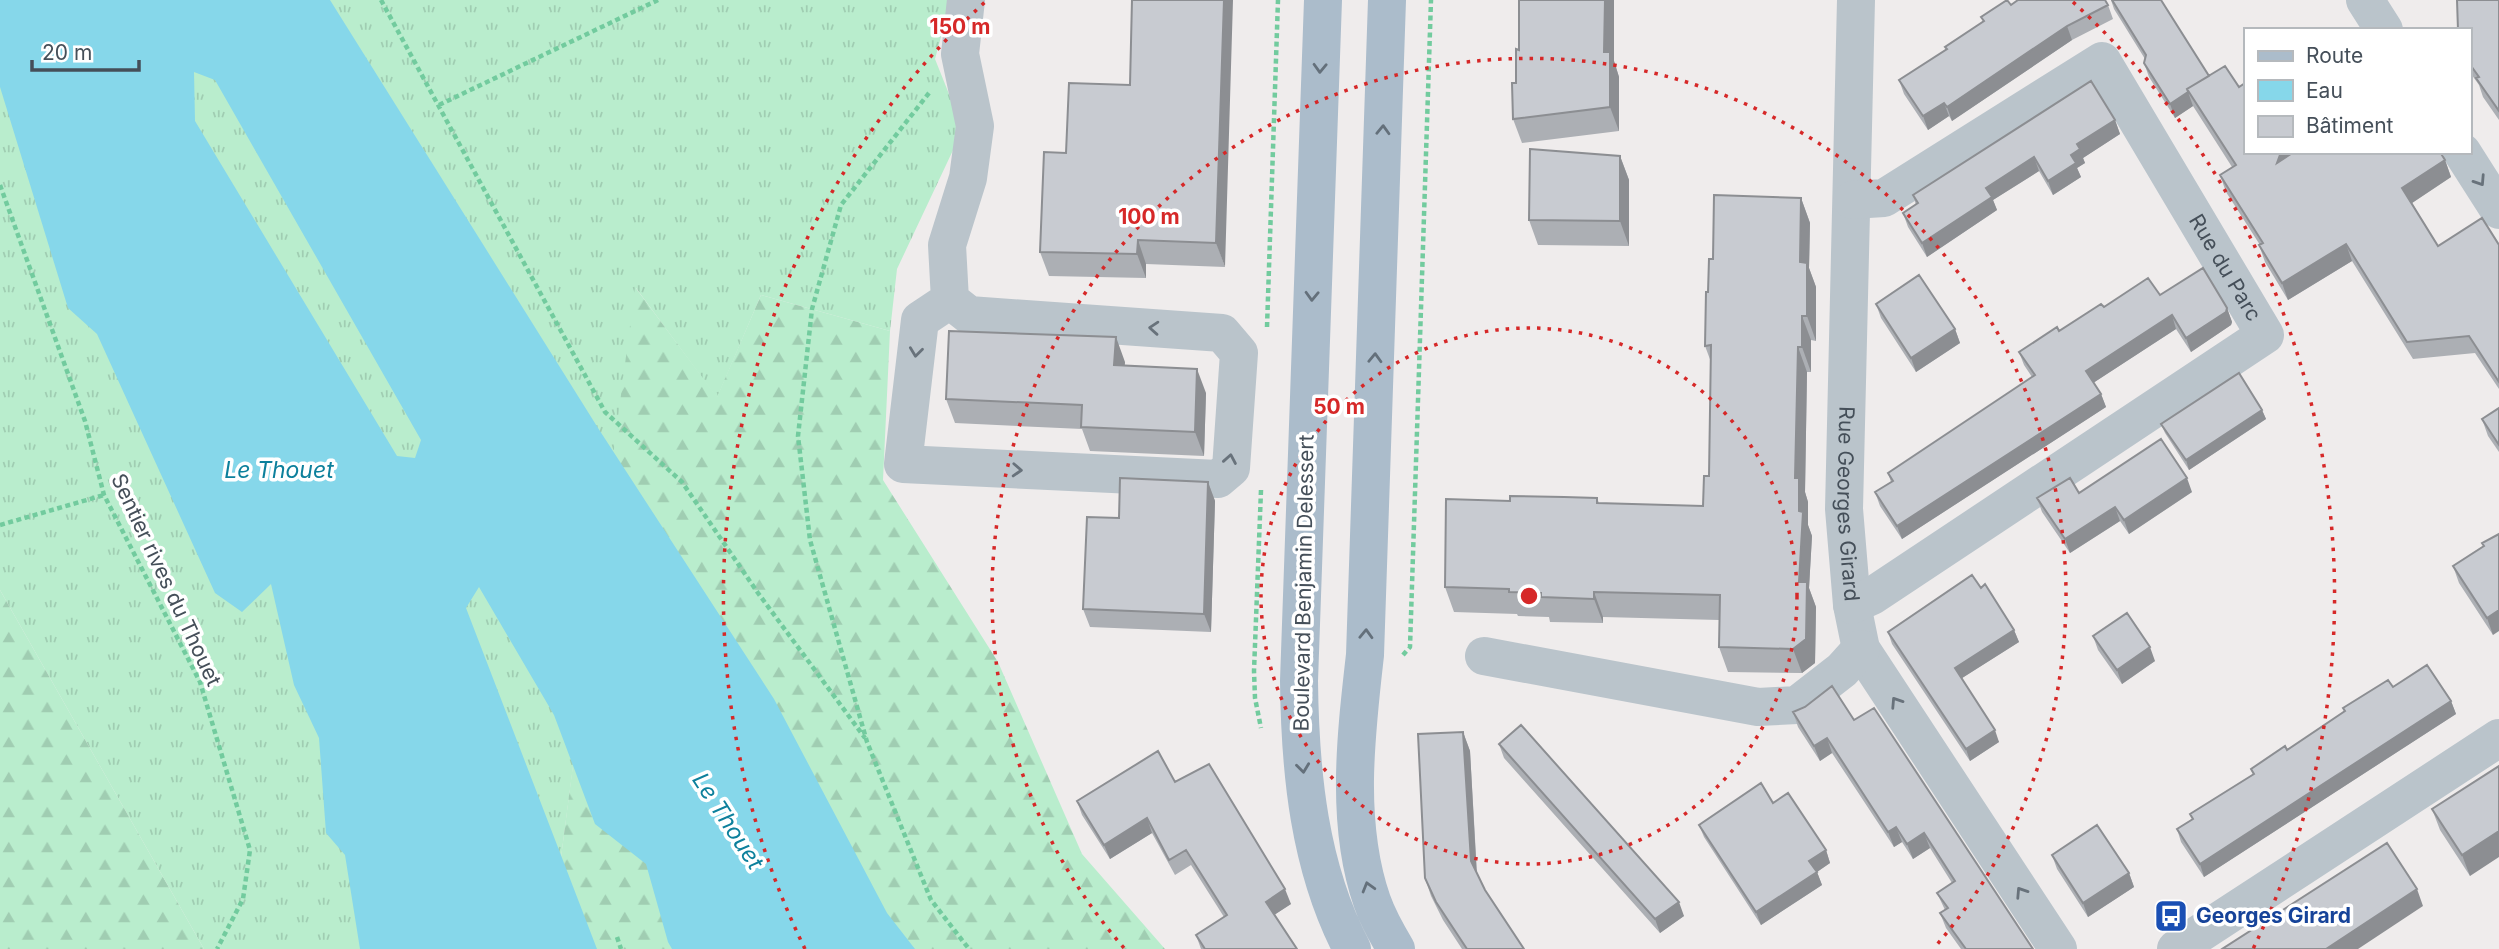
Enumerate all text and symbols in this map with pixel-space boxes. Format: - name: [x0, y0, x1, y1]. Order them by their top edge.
- text: 150 m: [930, 14, 990, 39]
- scale bar: [32, 28, 138, 72]
- legend: [2244, 28, 2471, 154]
- text: 20 m: [42, 40, 92, 65]
- text: Route: [2306, 43, 2363, 68]
- one-way arrow: [1313, 63, 1328, 74]
- text: Eau: [2306, 78, 2343, 103]
- text: Bâtiment: [2306, 113, 2394, 138]
- one-way arrow: [1375, 125, 1390, 136]
- one-way arrow: [2472, 174, 2485, 187]
- text: 100 m: [1118, 204, 1180, 229]
- street label: Rue du Parc: [2184, 209, 2267, 325]
- one-way arrow: [1305, 290, 1320, 301]
- one-way arrow: [1148, 321, 1159, 336]
- one-way arrow: [909, 346, 924, 358]
- one-way arrow: [1367, 352, 1382, 363]
- text: 50 m: [1313, 394, 1365, 419]
- street label: Rue Georges Girard: [1832, 406, 1865, 602]
- street label: Boulevard Benjamin Delessert: [1288, 434, 1319, 732]
- one-way arrow: [1223, 453, 1238, 464]
- water label: Le Thouet: [224, 456, 334, 484]
- one-way arrow: [1011, 462, 1022, 477]
- street label: Sentier rives du Thouet: [106, 470, 227, 690]
- centre of rings: [1517, 584, 1541, 608]
- one-way arrow: [1358, 628, 1373, 639]
- one-way arrow: [1891, 696, 1904, 709]
- one-way arrow: [1295, 762, 1310, 774]
- water label: Le Thouet: [686, 768, 770, 875]
- one-way arrow: [1362, 881, 1377, 893]
- one-way arrow: [2017, 887, 2029, 900]
- bus stop icon: Georges Girard: [2152, 897, 2190, 935]
- place label: Georges Girard: [2196, 903, 2351, 928]

